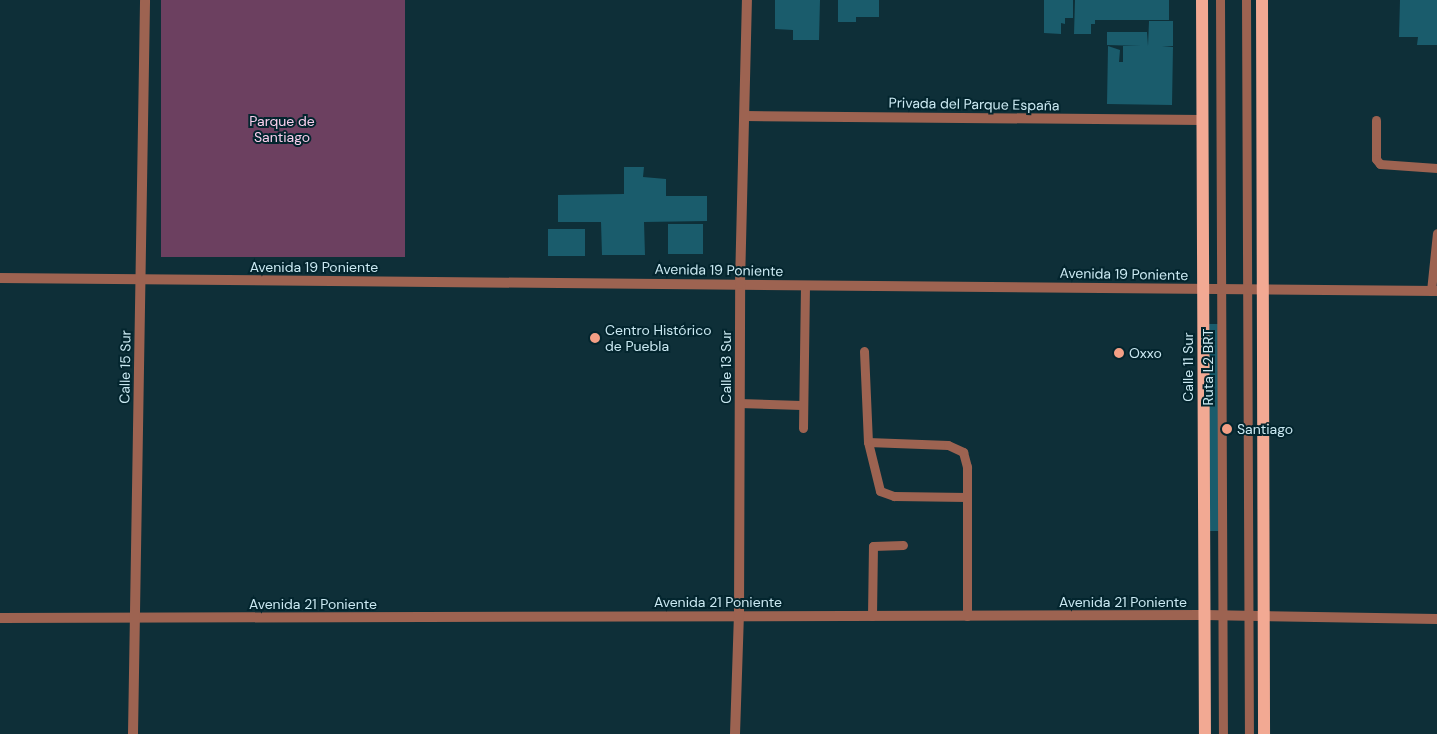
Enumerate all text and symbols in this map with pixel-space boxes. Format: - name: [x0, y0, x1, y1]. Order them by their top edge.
- street label: Privada del Parque España: [888, 94, 1060, 114]
- park label: Parque de Santiago: [249, 113, 315, 146]
- street label: Avenida 19 Poniente: [250, 259, 378, 275]
- street label: Avenida 19 Poniente: [655, 260, 783, 280]
- street label: Avenida 19 Poniente: [1060, 264, 1188, 284]
- place label: Centro Histórico de Puebla: [605, 322, 712, 354]
- street label: Ruta L2 BRT: [1200, 329, 1216, 405]
- street label: Calle 15 Sur: [116, 330, 134, 404]
- street label: Calle 13 Sur: [718, 330, 734, 404]
- marker: Centro Histórico de Puebla: [589, 332, 601, 344]
- street label: Calle 11 Sur: [1180, 332, 1196, 402]
- place label: Oxxo: [1129, 345, 1162, 361]
- marker: Oxxo: [1113, 347, 1125, 359]
- place label: Santiago: [1237, 421, 1293, 437]
- marker: Santiago: [1221, 423, 1233, 435]
- street label: Avenida 21 Poniente: [654, 594, 782, 610]
- street label: Avenida 21 Poniente: [1059, 594, 1187, 610]
- street label: Avenida 21 Poniente: [249, 596, 377, 612]

